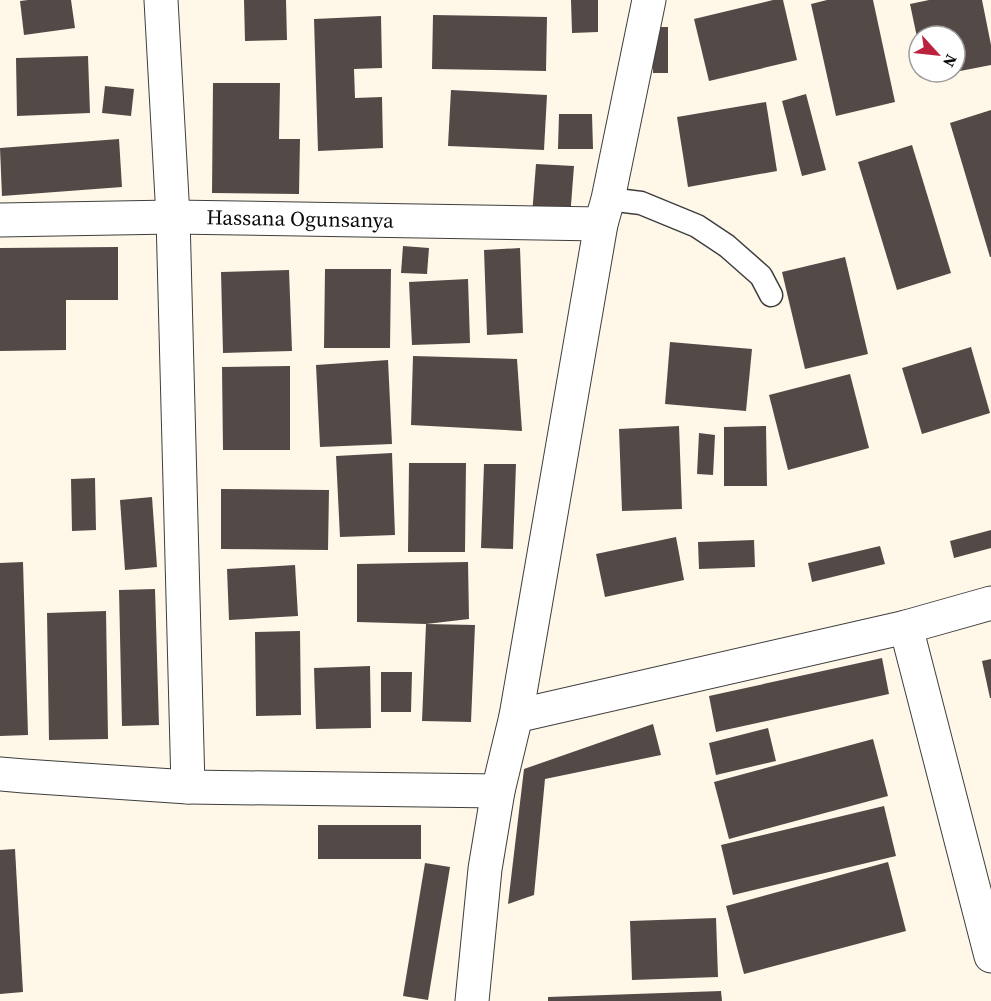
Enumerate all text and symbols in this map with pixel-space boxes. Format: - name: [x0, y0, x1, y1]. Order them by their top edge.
- north arrow: [907, 24, 967, 84]
- text: N: [938, 51, 963, 71]
- street label: Hassana Ogunsanya: [206, 202, 394, 235]

